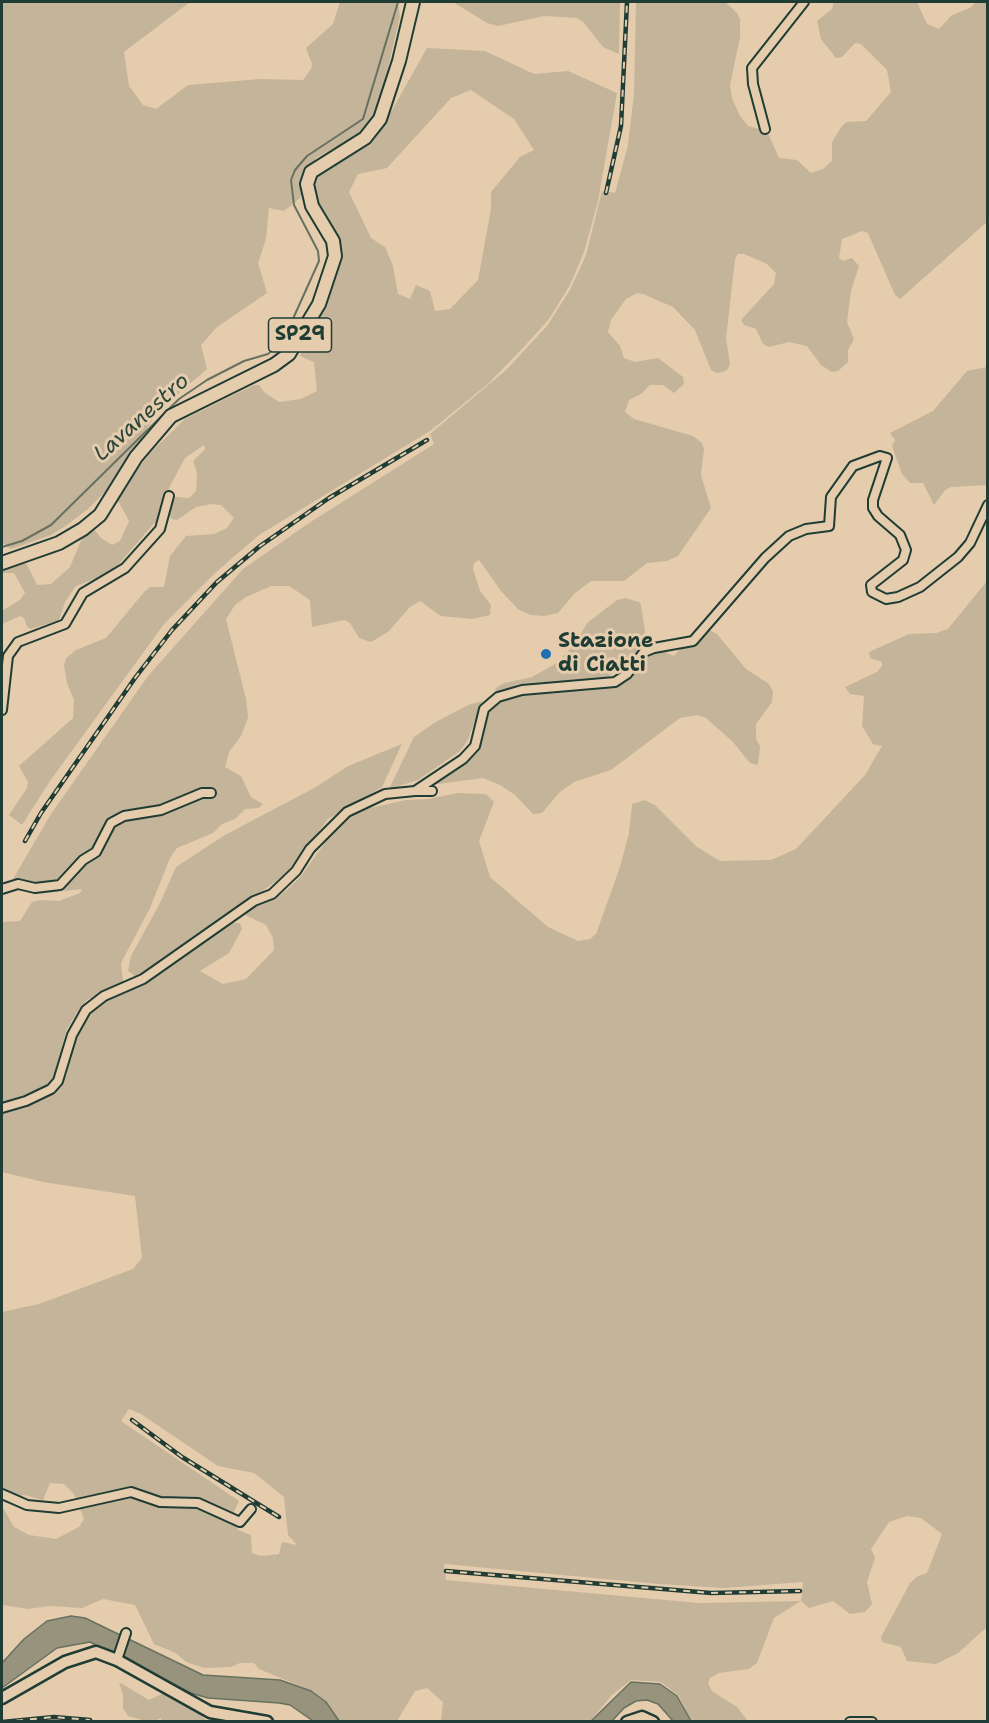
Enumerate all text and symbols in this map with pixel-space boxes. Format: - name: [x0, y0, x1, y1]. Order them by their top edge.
- road number: SP29: [268, 318, 332, 352]
- water label: Lavanestro: [89, 368, 195, 468]
- place label: Stazione di Ciatti: [558, 629, 653, 679]
- marker: Stazione di Ciatti: [539, 647, 553, 661]

